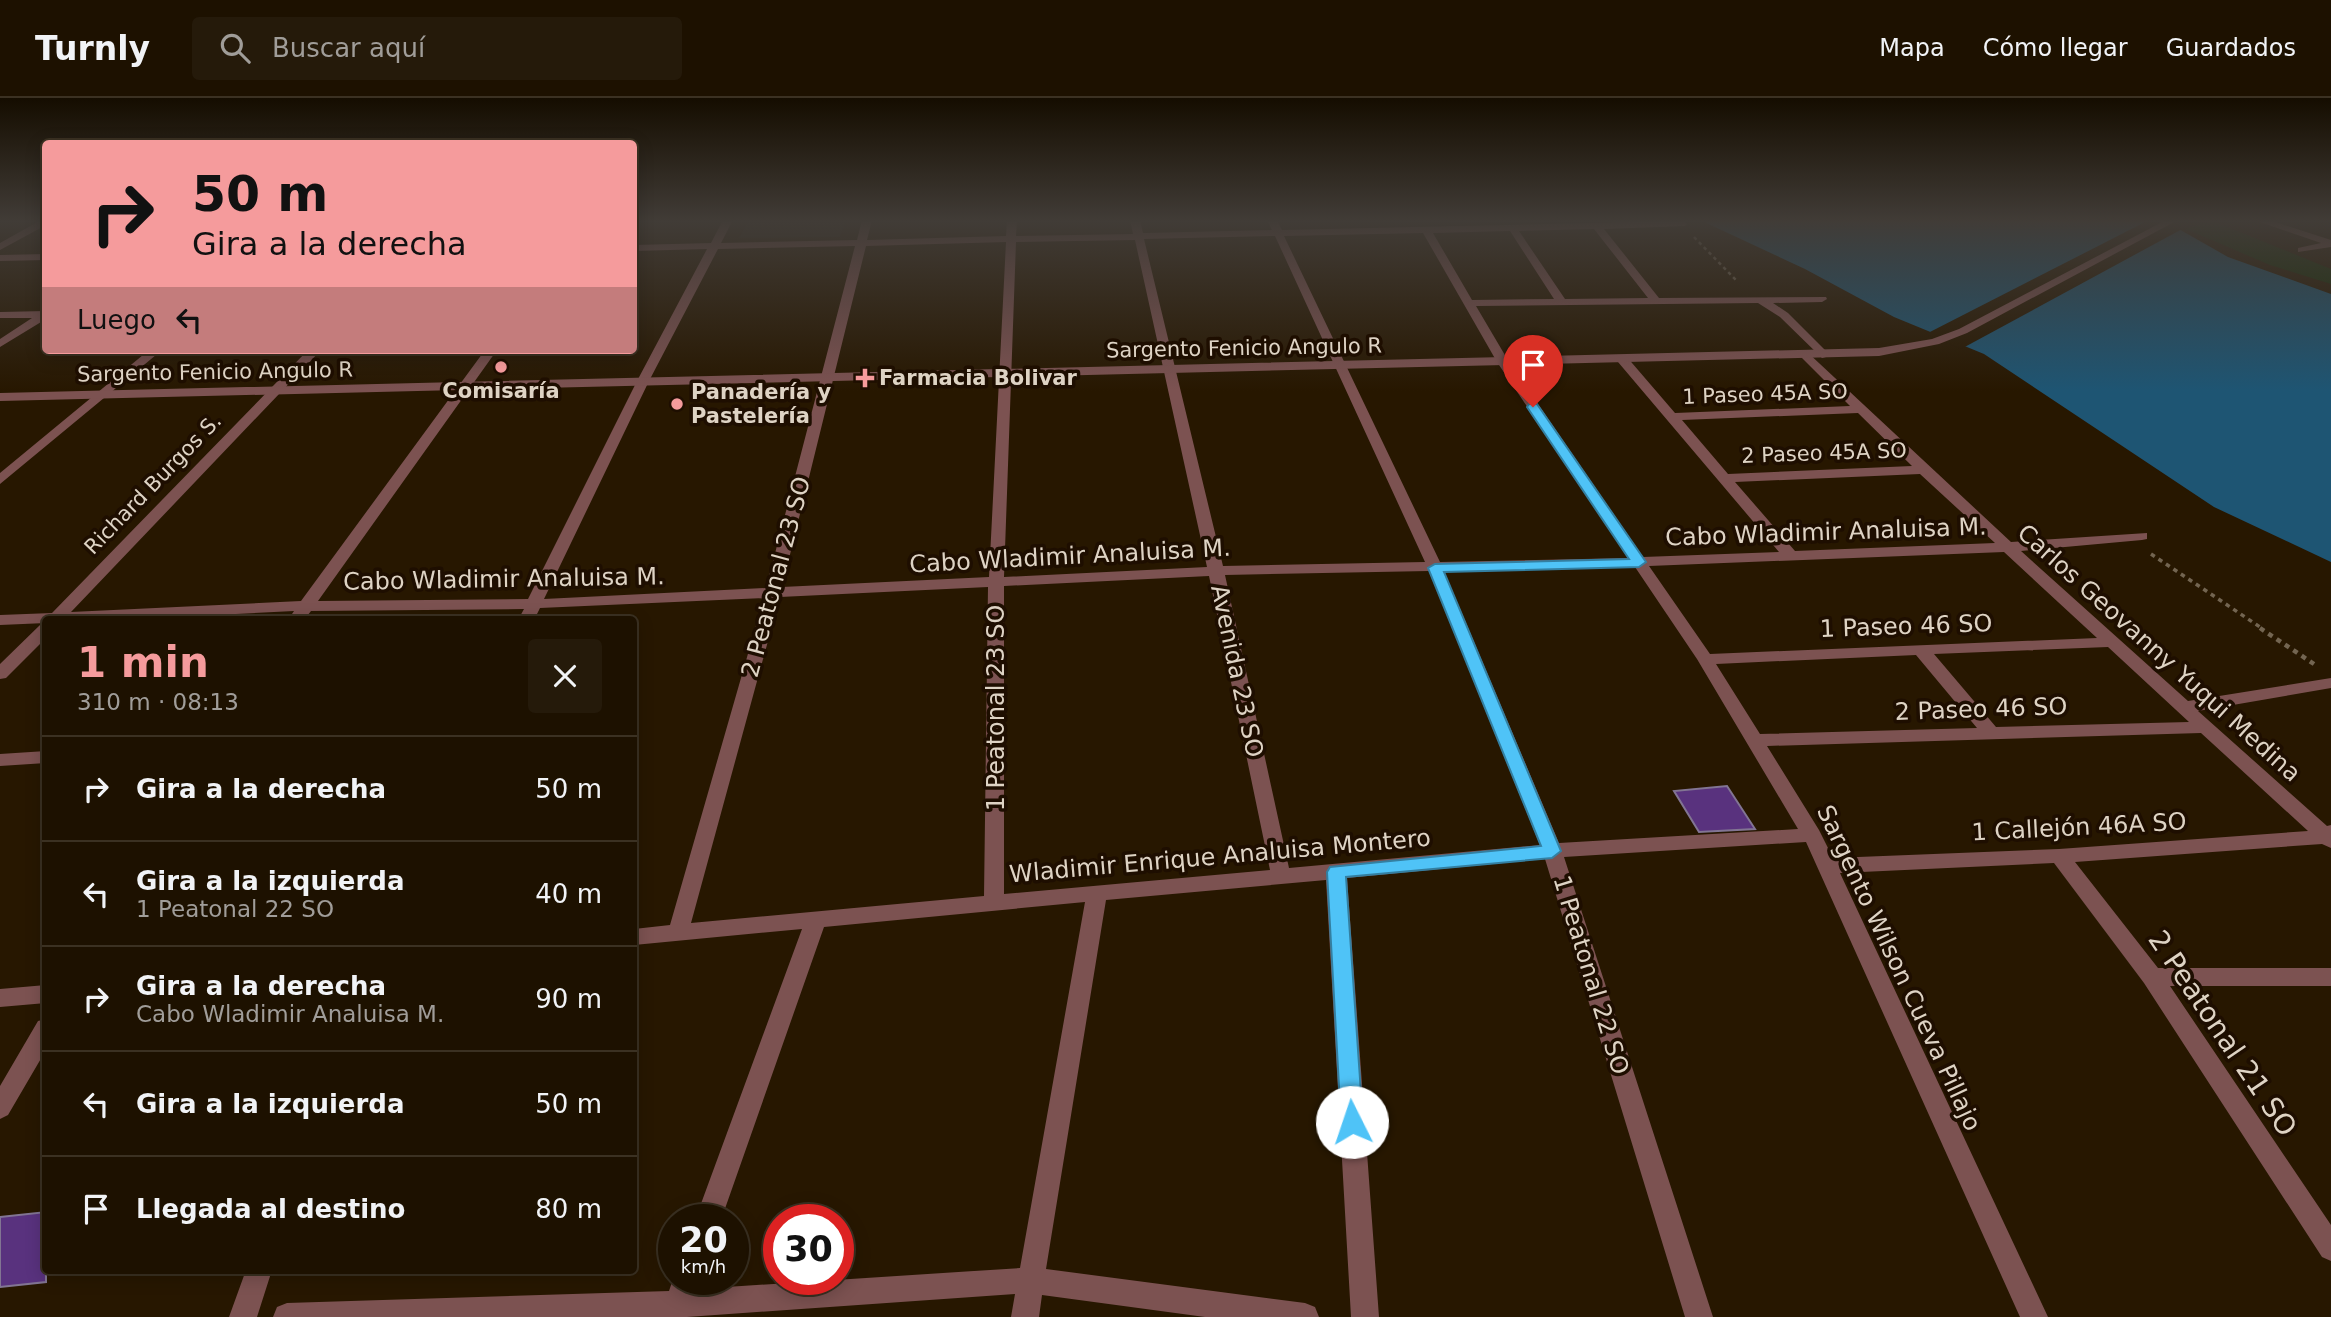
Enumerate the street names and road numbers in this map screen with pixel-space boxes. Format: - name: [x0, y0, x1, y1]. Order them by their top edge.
- street label: Sargento Fenicio Angulo R: [1106, 334, 1382, 362]
- street label: Sargento Fenicio Angulo R: [77, 358, 353, 386]
- street label: 1 Paseo 45A SO: [1682, 379, 1848, 409]
- street label: Richard Burgos S.: [80, 409, 226, 559]
- street label: 2 Paseo 45A SO: [1741, 438, 1907, 468]
- street label: 2 Peatonal 23 SO: [736, 474, 816, 680]
- street label: Cabo Wladimir Analuisa M.: [1665, 512, 1987, 552]
- street label: Carlos Geovanny Yuqui Medina: [2012, 518, 2306, 788]
- street label: Cabo Wladimir Analuisa M.: [909, 534, 1231, 578]
- street label: Cabo Wladimir Analuisa M.: [343, 562, 665, 596]
- street label: Avenida 23 SO: [1205, 582, 1269, 760]
- street label: 1 Peatonal 23 SO: [982, 605, 1010, 811]
- street label: 1 Paseo 46 SO: [1819, 609, 1993, 643]
- street label: 2 Paseo 46 SO: [1894, 692, 2068, 726]
- street label: Sargento Wilson Cueva Pillajo: [1811, 801, 1987, 1135]
- street label: 1 Callejón 46A SO: [1971, 807, 2187, 847]
- street label: Wladimir Enrique Analuisa Montero: [1008, 824, 1432, 888]
- street label: 1 Peatonal 22 SO: [1547, 872, 1635, 1078]
- street label: 2 Peatonal 21 SO: [2142, 924, 2304, 1142]

